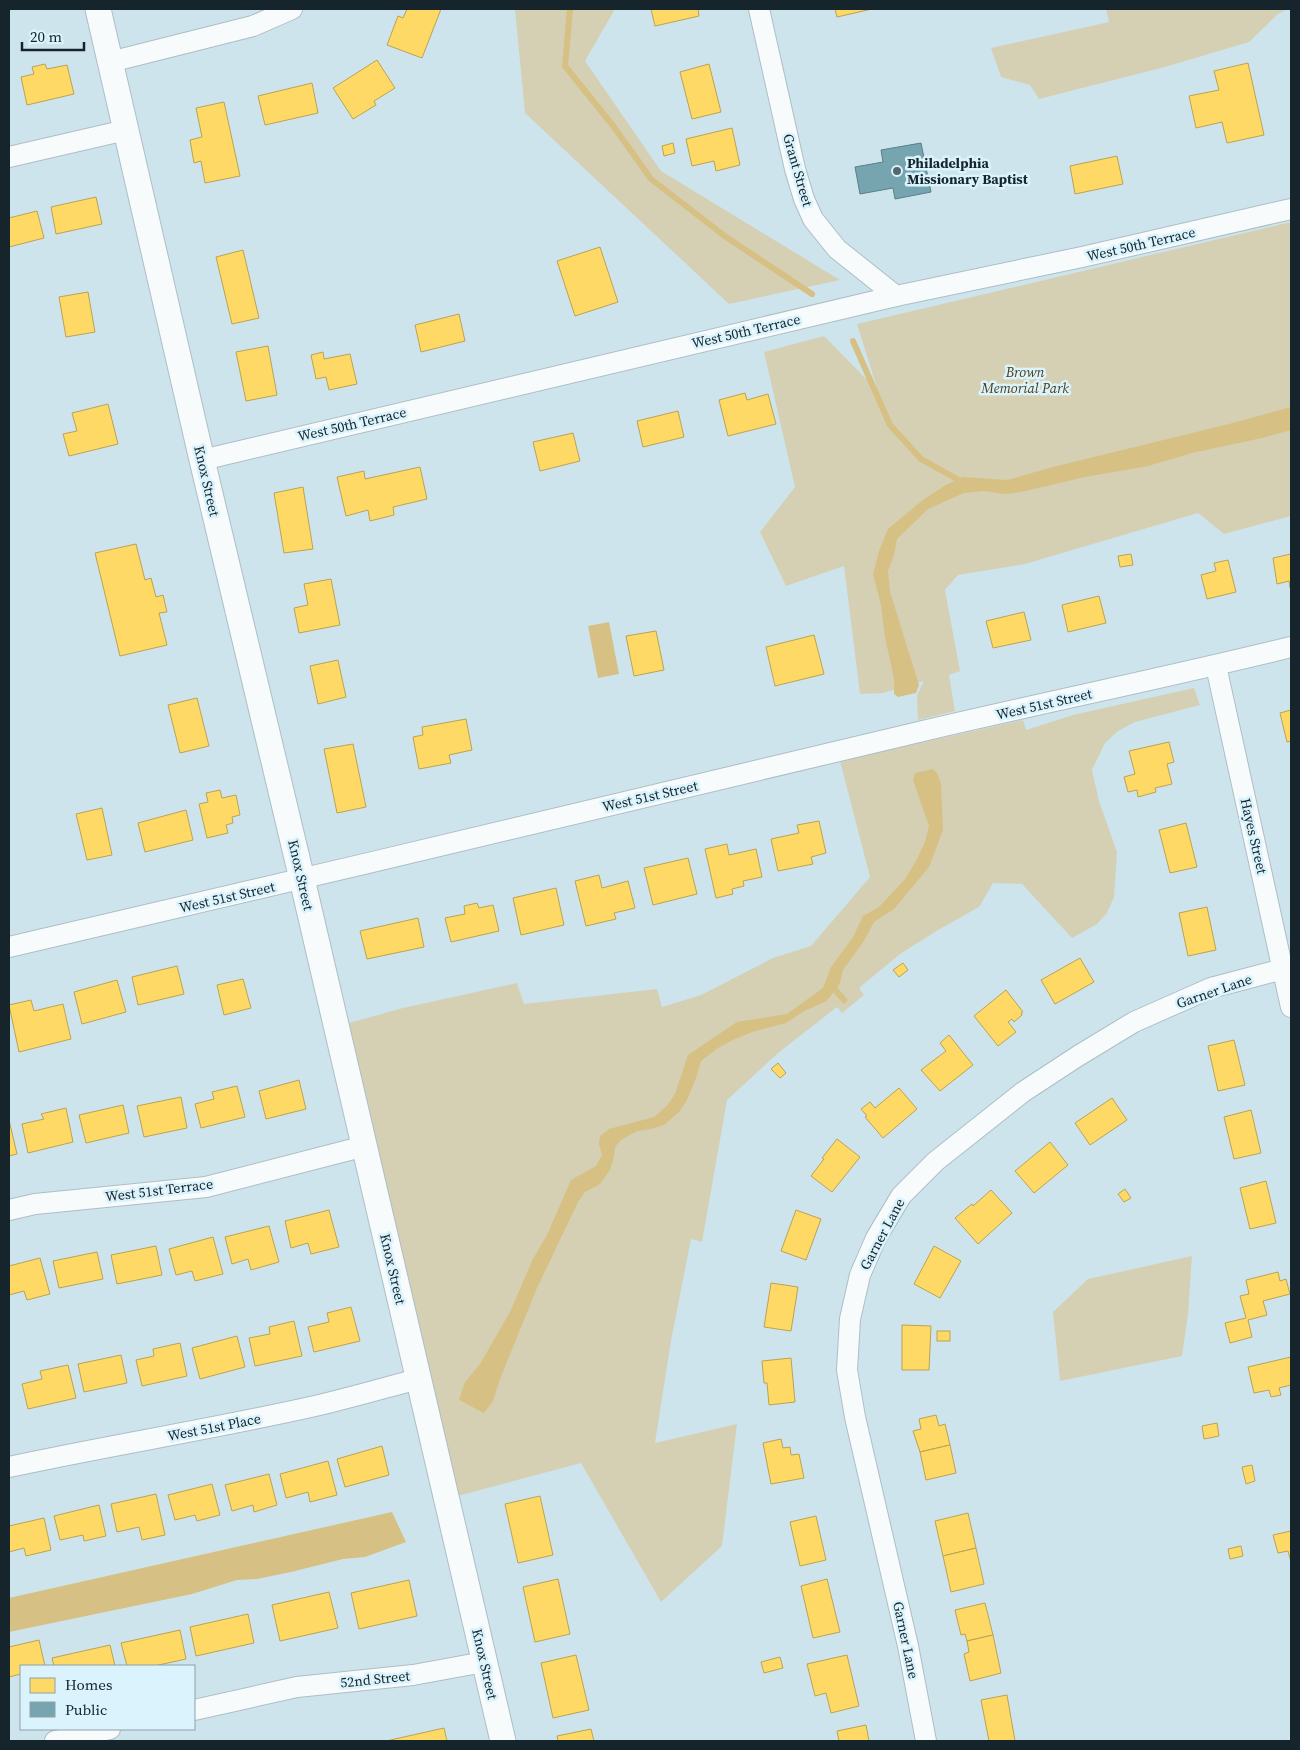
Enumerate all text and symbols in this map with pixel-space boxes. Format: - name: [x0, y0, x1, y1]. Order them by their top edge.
- scale bar: [22, 20, 85, 52]
- text: 20 m: [30, 26, 62, 47]
- street label: Grant Street: [778, 131, 818, 209]
- place label: Philadelphia Missionary Baptist: [907, 153, 1029, 189]
- marker: Philadelphia Missionary Baptist: [891, 165, 903, 177]
- street label: West 50th Terrace: [1085, 222, 1197, 266]
- street label: West 50th Terrace: [690, 309, 802, 353]
- park label: Brown Memorial Park: [980, 362, 1069, 398]
- street label: West 50th Terrace: [296, 402, 408, 446]
- street label: Knox Street: [189, 444, 225, 519]
- street label: West 51st Street: [994, 683, 1094, 725]
- street label: West 51st Street: [600, 775, 700, 817]
- street label: Hayes Street: [1236, 796, 1273, 876]
- street label: Knox Street: [283, 838, 319, 913]
- street label: West 51st Street: [177, 876, 277, 918]
- street label: Garner Lane: [1174, 969, 1254, 1013]
- street label: West 51st Terrace: [104, 1173, 214, 1207]
- street label: Garner Lane: [855, 1195, 909, 1273]
- street label: Knox Street: [375, 1232, 411, 1307]
- street label: West 51st Place: [166, 1408, 262, 1446]
- street label: Garner Lane: [888, 1600, 924, 1680]
- street label: Knox Street: [467, 1627, 503, 1702]
- legend: [20, 1665, 195, 1730]
- street label: 52nd Street: [339, 1665, 411, 1693]
- text: Homes: [65, 1674, 112, 1695]
- text: Public: [65, 1699, 107, 1720]

